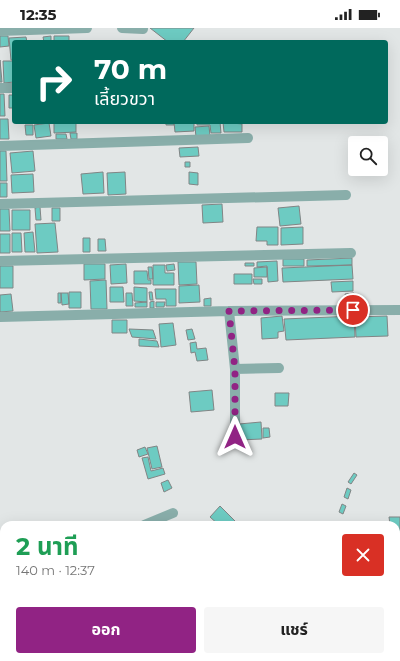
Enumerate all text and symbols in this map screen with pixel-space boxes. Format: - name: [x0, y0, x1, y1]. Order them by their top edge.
- text: 12:35: [20, 5, 56, 24]
- text: 70 m: [94, 52, 167, 86]
- icon: right: [28, 56, 80, 108]
- text: เลี้ยวขวา: [94, 88, 155, 110]
- map controls: [348, 136, 388, 176]
- button: search: [348, 136, 388, 176]
- pin: [336, 293, 370, 327]
- icon: arrive: [342, 299, 364, 321]
- position arrow: [214, 416, 256, 458]
- text: 2 นาที: [16, 532, 78, 561]
- button: close: [342, 534, 384, 576]
- text: 140 m · 12:37: [16, 562, 95, 578]
- button: ออก: [16, 607, 196, 653]
- button: แชร์: [204, 607, 384, 653]

